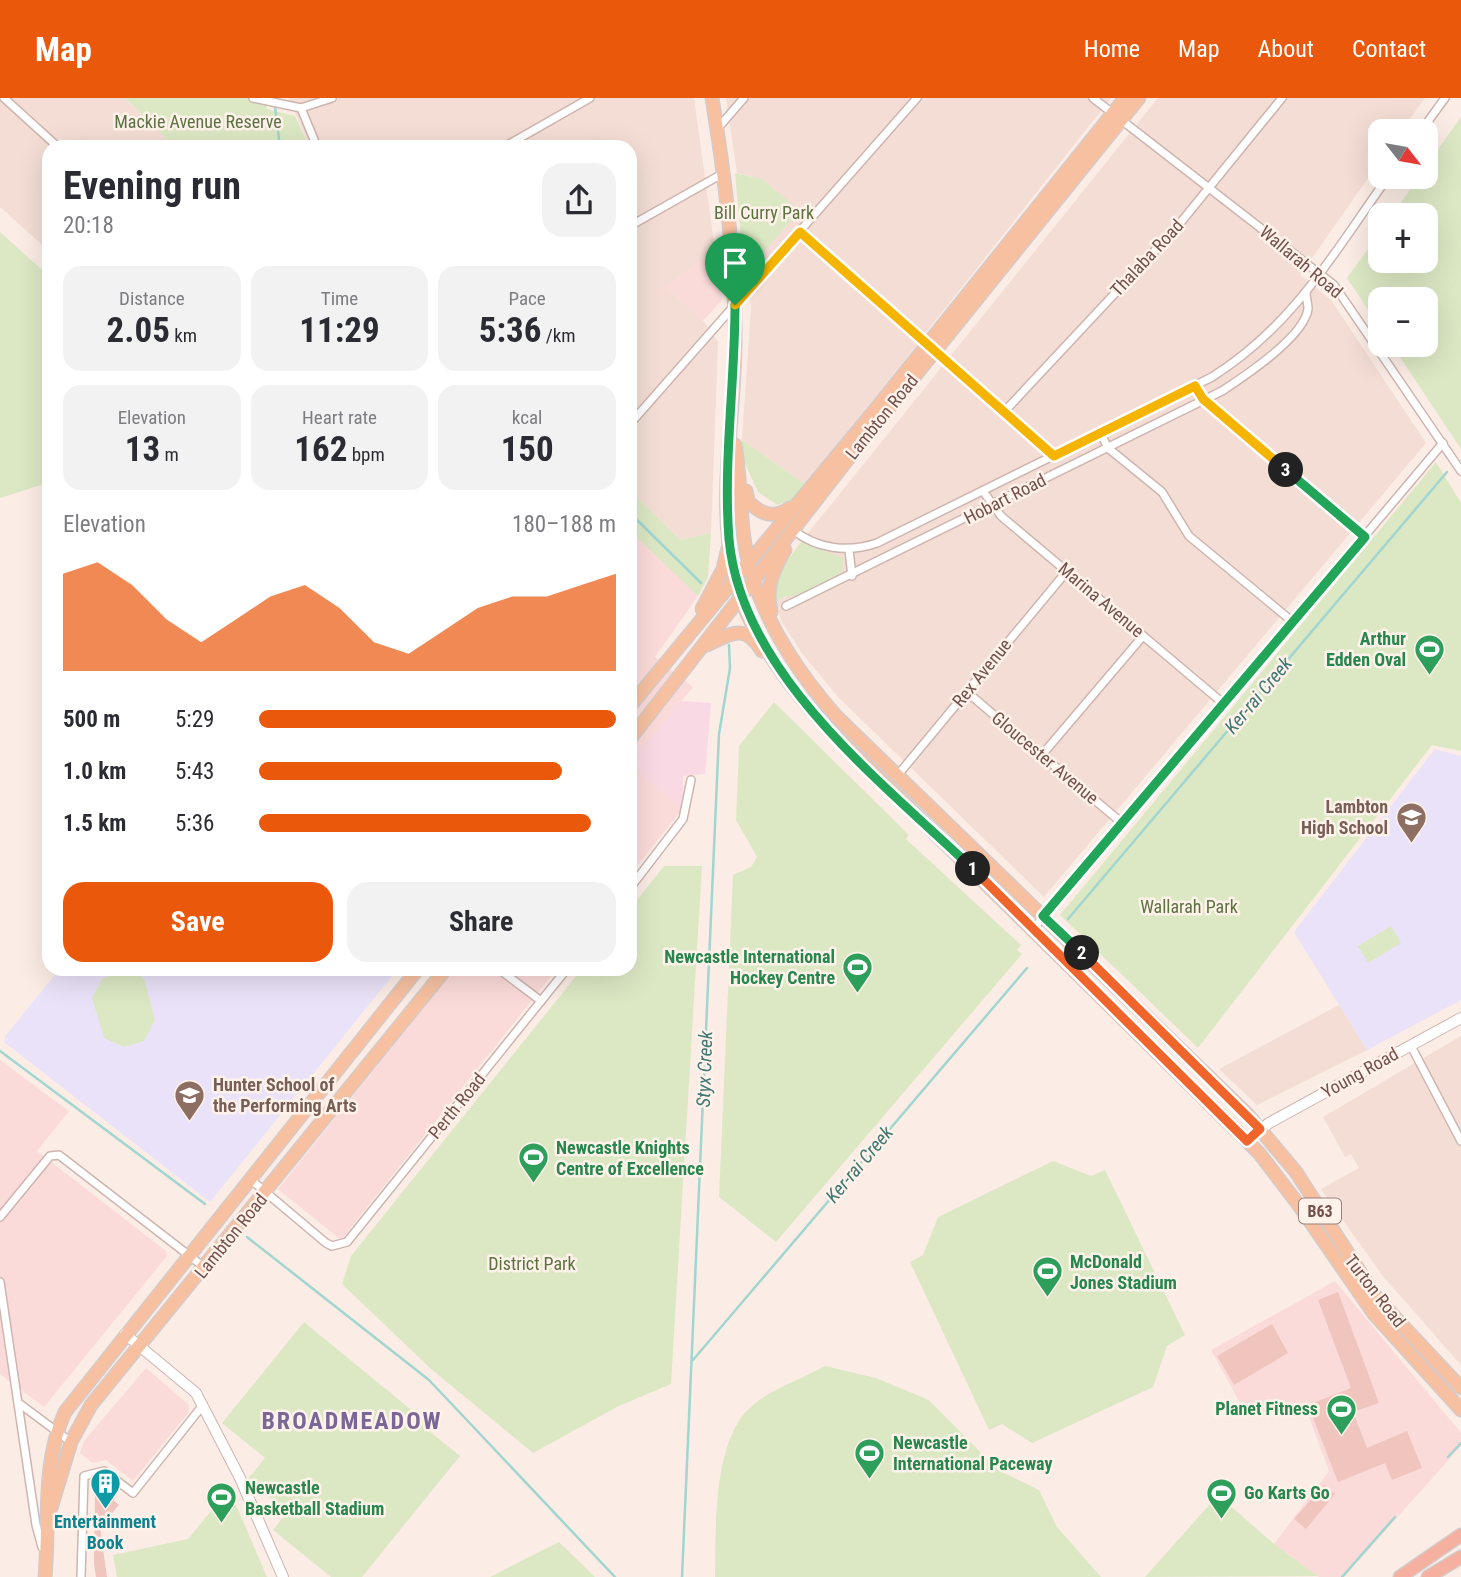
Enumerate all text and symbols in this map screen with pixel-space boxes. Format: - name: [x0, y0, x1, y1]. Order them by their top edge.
- text: Map: [35, 30, 92, 69]
- text: Home: [1084, 35, 1140, 63]
- text: Map: [1178, 35, 1220, 63]
- text: About: [1258, 35, 1314, 63]
- text: Contact: [1352, 35, 1426, 63]
- park label: Mackie Avenue Reserve: [114, 111, 282, 132]
- north arrow: [1368, 119, 1438, 189]
- map controls: [1368, 119, 1438, 357]
- button: share: [542, 163, 616, 237]
- text: Evening run: [63, 164, 241, 208]
- park label: Bill Curry Park: [714, 202, 814, 223]
- button: +: [1368, 203, 1438, 273]
- text: 20:18: [63, 212, 114, 239]
- street label: Thalaba Road: [1106, 215, 1187, 300]
- street label: Wallarah Road: [1256, 221, 1347, 302]
- pin: [705, 233, 765, 305]
- icon: arrive: [716, 244, 754, 282]
- text: Distance: [119, 287, 185, 310]
- text: Time: [321, 287, 358, 310]
- text: Pace: [509, 287, 546, 310]
- button: −: [1368, 287, 1438, 357]
- text: 2.05: [107, 310, 170, 351]
- text: 11:29: [299, 310, 380, 351]
- text: 5:36: [479, 310, 541, 351]
- text: km: [170, 324, 197, 347]
- text: /km: [541, 324, 576, 347]
- street label: Lambton Road: [841, 370, 922, 463]
- text: Elevation: [118, 406, 186, 429]
- text: Heart rate: [302, 406, 377, 429]
- text: kcal: [512, 406, 542, 429]
- text: 13: [125, 429, 160, 470]
- text: 162: [294, 429, 347, 470]
- text: 150: [501, 429, 554, 470]
- text: m: [160, 443, 179, 466]
- text: bpm: [347, 443, 385, 466]
- pin: 3: [1268, 452, 1304, 488]
- text: 3: [1281, 458, 1290, 481]
- street label: Hobart Road: [960, 469, 1049, 528]
- text: Elevation: [63, 511, 146, 538]
- text: 180–188 m: [512, 511, 616, 538]
- street label: Marina Avenue: [1054, 558, 1148, 641]
- place label: Arthur Edden Oval: [1326, 628, 1406, 670]
- sports icon: Arthur Edden Oval: [1412, 632, 1446, 676]
- street label: Rex Avenue: [948, 634, 1016, 711]
- water label: Ker-rai Creek: [1220, 652, 1297, 738]
- text: 500 m: [63, 706, 120, 733]
- text: 5:29: [175, 706, 214, 733]
- street label: Gloucester Avenue: [988, 707, 1103, 808]
- text: 1.0 km: [63, 758, 126, 785]
- text: 5:43: [175, 758, 214, 785]
- place label: Lambton High School: [1301, 796, 1388, 838]
- school or university icon: Lambton High School: [1394, 800, 1428, 844]
- text: 1.5 km: [63, 810, 126, 837]
- text: 5:36: [175, 810, 214, 837]
- pin: 1: [956, 852, 990, 886]
- text: 1: [968, 857, 977, 880]
- button: Save: [63, 882, 333, 962]
- button: Share: [347, 882, 616, 962]
- park label: Wallarah Park: [1140, 896, 1238, 917]
- pin: 2: [1064, 936, 1100, 970]
- text: 2: [1077, 941, 1086, 964]
- place label: Newcastle International Hockey Centre: [664, 946, 835, 988]
- sports icon: Newcastle International Hockey Centre: [841, 950, 875, 994]
- water label: Styx Creek: [692, 1030, 717, 1108]
- street label: Young Road: [1318, 1043, 1402, 1102]
- street label: Perth Road: [424, 1069, 489, 1143]
- place label: Hunter School of the Performing Arts: [213, 1074, 357, 1116]
- school or university icon: Hunter School of the Performing Arts: [173, 1078, 207, 1122]
- water label: Ker-rai Creek: [821, 1121, 898, 1207]
- place label: Newcastle Knights Centre of Excellence: [556, 1137, 704, 1179]
- sports icon: Newcastle Knights Centre of Excellence: [516, 1141, 550, 1185]
- street label: Lambton Road: [190, 1189, 271, 1282]
- road number: B63: [1299, 1198, 1341, 1224]
- street label: Turton Road: [1341, 1250, 1410, 1331]
- place label: McDonald Jones Stadium: [1070, 1251, 1177, 1293]
- park label: District Park: [488, 1253, 576, 1274]
- sports icon: McDonald Jones Stadium: [1030, 1255, 1064, 1299]
- sports icon: Planet Fitness: [1324, 1392, 1358, 1436]
- place label: Planet Fitness: [1215, 1398, 1318, 1419]
- district label: BROADMEADOW: [261, 1407, 443, 1435]
- place label: Newcastle International Paceway: [893, 1432, 1052, 1474]
- sports icon: Newcastle International Paceway: [853, 1436, 887, 1480]
- building icon: Entertainment Book: [88, 1467, 122, 1511]
- sports icon: Go Karts Go: [1204, 1476, 1238, 1520]
- place label: Newcastle Basketball Stadium: [245, 1477, 384, 1519]
- sports icon: Newcastle Basketball Stadium: [205, 1481, 239, 1525]
- place label: Go Karts Go: [1244, 1482, 1330, 1503]
- place label: Entertainment Book: [54, 1511, 156, 1553]

